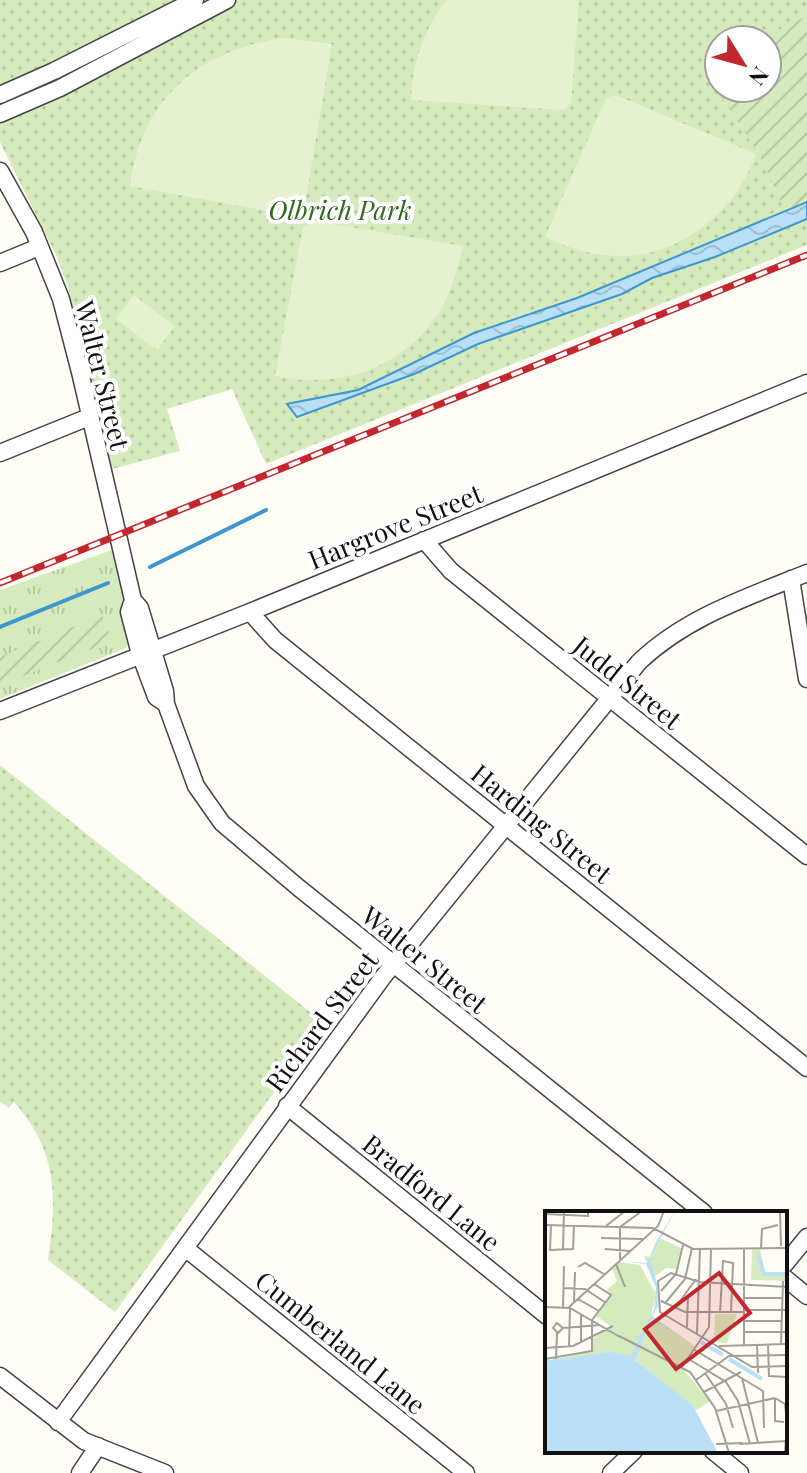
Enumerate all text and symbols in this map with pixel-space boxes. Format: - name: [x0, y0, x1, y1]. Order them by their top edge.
- north arrow: [703, 24, 783, 104]
- text: N: [743, 61, 777, 92]
- park label: Olbrich Park: [268, 192, 412, 227]
- street label: Walter Street: [67, 296, 139, 454]
- street label: Hargrove Street: [303, 475, 488, 577]
- street label: Judd Street: [566, 627, 690, 737]
- street label: Harding Street: [464, 755, 620, 891]
- street label: Walter Street: [354, 897, 496, 1021]
- street label: Richard Street: [257, 943, 386, 1099]
- street label: Bradford Lane: [356, 1126, 508, 1258]
- inset map: [545, 1211, 787, 1453]
- street label: Cumberland Lane: [249, 1263, 433, 1421]

